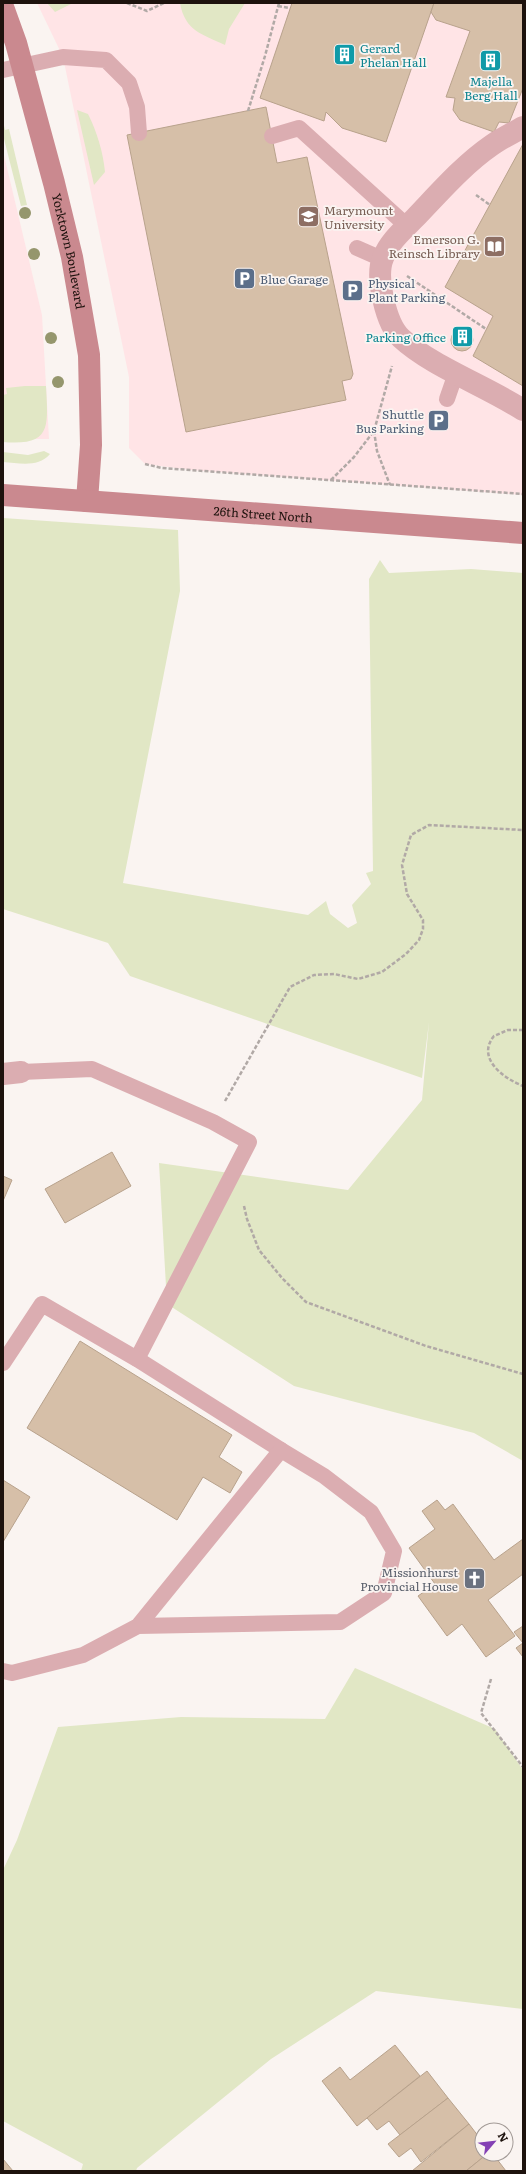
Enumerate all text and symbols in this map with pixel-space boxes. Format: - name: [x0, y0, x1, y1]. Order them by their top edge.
- place label: Gerard Phelan Hall: [360, 39, 426, 71]
- building icon: Gerard Phelan Hall: [332, 42, 358, 68]
- building icon: Majella Berg Hall: [478, 47, 504, 73]
- place label: Majella Berg Hall: [464, 72, 518, 104]
- street label: Yorktown Boulevard: [48, 191, 90, 311]
- place label: Marymount University: [324, 201, 393, 233]
- school or university icon: Marymount University: [296, 204, 322, 230]
- place label: Emerson G. Reinsch Library: [389, 230, 480, 262]
- library icon: Emerson G. Reinsch Library: [482, 233, 508, 259]
- parking icon: Blue Garage: [231, 266, 257, 292]
- place label: Blue Garage: [260, 270, 328, 288]
- place label: Physical Plant Parking: [368, 274, 446, 306]
- parking icon: Physical Plant Parking: [339, 277, 365, 303]
- building icon: Parking Office: [449, 324, 475, 350]
- place label: Parking Office: [365, 328, 446, 346]
- place label: Shuttle Bus Parking: [356, 405, 424, 437]
- parking icon: Shuttle Bus Parking: [426, 408, 452, 434]
- street label: 26th Street North: [213, 501, 314, 527]
- place label: Missionhurst Provincial House: [360, 1563, 458, 1595]
- church icon: Missionhurst Provincial House: [461, 1566, 487, 1592]
- north arrow: [474, 2122, 514, 2162]
- text: N: [494, 2129, 513, 2145]

